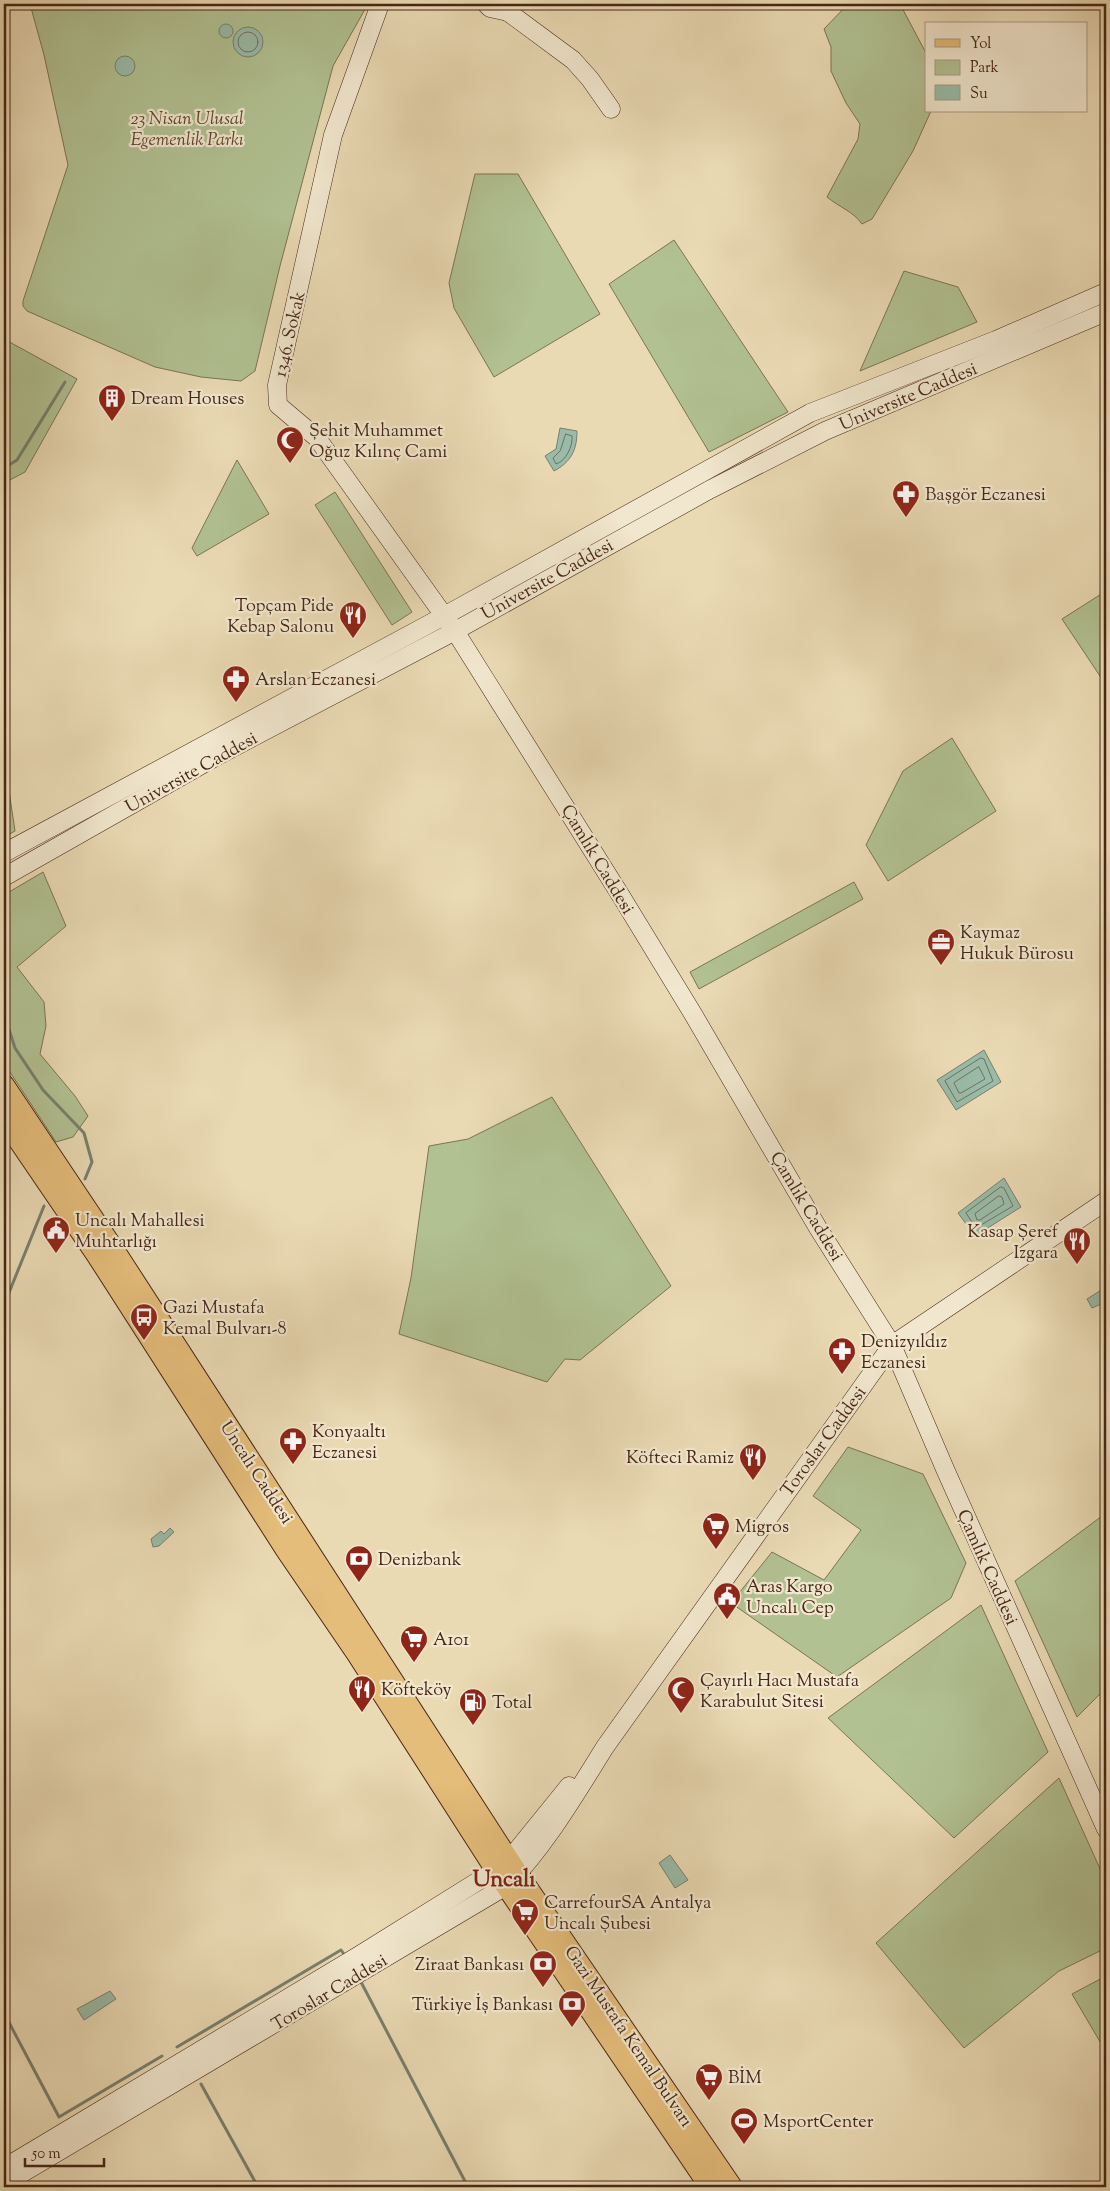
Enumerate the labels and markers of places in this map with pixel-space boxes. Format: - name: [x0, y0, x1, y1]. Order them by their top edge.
- building icon: Dream Houses: [97, 383, 127, 422]
- place label: Dream Houses: [131, 387, 244, 413]
- place label: Şehit Muhammet Oğuz Kılınç Cami: [309, 419, 447, 466]
- mosque icon: Şehit Muhammet Oğuz Kılınç Cami: [275, 425, 305, 464]
- pharmacy icon: Başgör Eczanesi: [891, 479, 921, 518]
- place label: Başgör Eczanesi: [925, 483, 1046, 509]
- place label: Topçam Pide Kebap Salonu: [227, 594, 334, 641]
- restaurant icon: Topçam Pide Kebap Salonu: [338, 600, 368, 639]
- pharmacy icon: Arslan Eczanesi: [221, 664, 251, 703]
- place label: Arslan Eczanesi: [255, 668, 376, 694]
- place label: Kaymaz Hukuk Bürosu: [960, 921, 1074, 968]
- office icon: Kaymaz Hukuk Bürosu: [926, 927, 956, 966]
- place label: Uncalı Mahallesi Muhtarlığı: [75, 1209, 205, 1256]
- public building icon: Uncalı Mahallesi Muhtarlığı: [41, 1215, 71, 1254]
- place label: Kasap Şeref Izgara: [967, 1220, 1059, 1267]
- restaurant icon: Kasap Şeref Izgara: [1062, 1226, 1092, 1265]
- place label: Gazi Mustafa Kemal Bulvarı-8: [163, 1296, 287, 1343]
- bus stop icon: Gazi Mustafa Kemal Bulvarı-8: [129, 1302, 159, 1341]
- place label: Denizyıldız Eczanesi: [861, 1330, 947, 1377]
- pharmacy icon: Denizyıldız Eczanesi: [827, 1336, 857, 1375]
- place label: Konyaaltı Eczanesi: [312, 1420, 386, 1467]
- pharmacy icon: Konyaaltı Eczanesi: [278, 1426, 308, 1465]
- restaurant icon: Köfteci Ramiz: [738, 1442, 768, 1481]
- place label: Köfteci Ramiz: [626, 1446, 734, 1472]
- supermarket icon: Migros: [701, 1511, 731, 1550]
- place label: Migros: [735, 1515, 789, 1541]
- bank icon: Denizbank: [344, 1544, 374, 1583]
- place label: Denizbank: [378, 1548, 462, 1574]
- place label: Aras Kargo Uncalı Cep: [746, 1575, 834, 1622]
- public building icon: Aras Kargo Uncalı Cep: [712, 1581, 742, 1620]
- supermarket icon: A101: [399, 1624, 429, 1663]
- place label: A101: [433, 1628, 469, 1654]
- place label: Çayırlı Hacı Mustafa Karabulut Sitesi: [700, 1669, 859, 1716]
- restaurant icon: Köfteköy: [347, 1674, 377, 1713]
- mosque icon: Çayırlı Hacı Mustafa Karabulut Sitesi: [666, 1675, 696, 1714]
- place label: Köfteköy: [381, 1678, 452, 1704]
- fuel station icon: Total: [458, 1687, 488, 1726]
- place label: Total: [492, 1691, 532, 1717]
- place label: CarrefourSA Antalya Uncalı Şubesi: [544, 1891, 711, 1938]
- supermarket icon: CarrefourSA Antalya Uncalı Şubesi: [510, 1897, 540, 1936]
- bank icon: Ziraat Bankası: [528, 1949, 558, 1988]
- place label: Ziraat Bankası: [415, 1953, 524, 1979]
- bank icon: Türkiye İş Bankası: [557, 1989, 587, 2028]
- place label: Türkiye İş Bankası: [412, 1993, 553, 2019]
- supermarket icon: BİM: [694, 2062, 724, 2101]
- place label: BİM: [728, 2066, 762, 2092]
- sports icon: MsportCenter: [729, 2106, 759, 2145]
- place label: MsportCenter: [763, 2110, 874, 2136]

